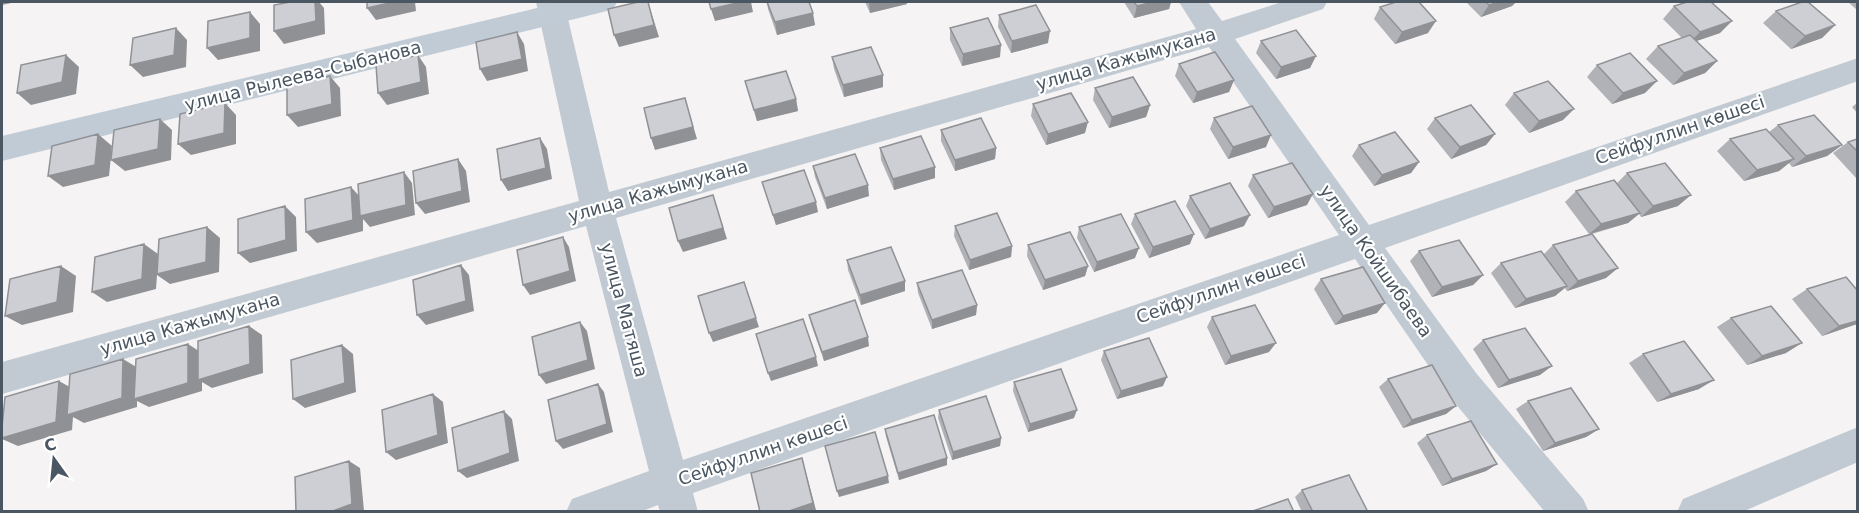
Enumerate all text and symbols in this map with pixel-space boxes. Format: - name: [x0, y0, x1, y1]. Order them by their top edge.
- street label: улица Кажымукана: [1034, 23, 1218, 94]
- street label: улица Рылеева-Сыбанова: [182, 36, 423, 115]
- street label: Сейфуллин көшесі: [1592, 91, 1767, 168]
- street label: улица Кажымукана: [566, 155, 750, 226]
- street label: улица Койшибаева: [1316, 180, 1437, 341]
- street label: улица Матяша: [596, 240, 653, 379]
- street label: Сейфуллин көшесі: [1133, 250, 1308, 327]
- street label: улица Кажымукана: [98, 288, 282, 359]
- street label: Сейфуллин көшесі: [675, 412, 850, 489]
- north arrow: [24, 429, 84, 489]
- text: С: [42, 434, 58, 456]

